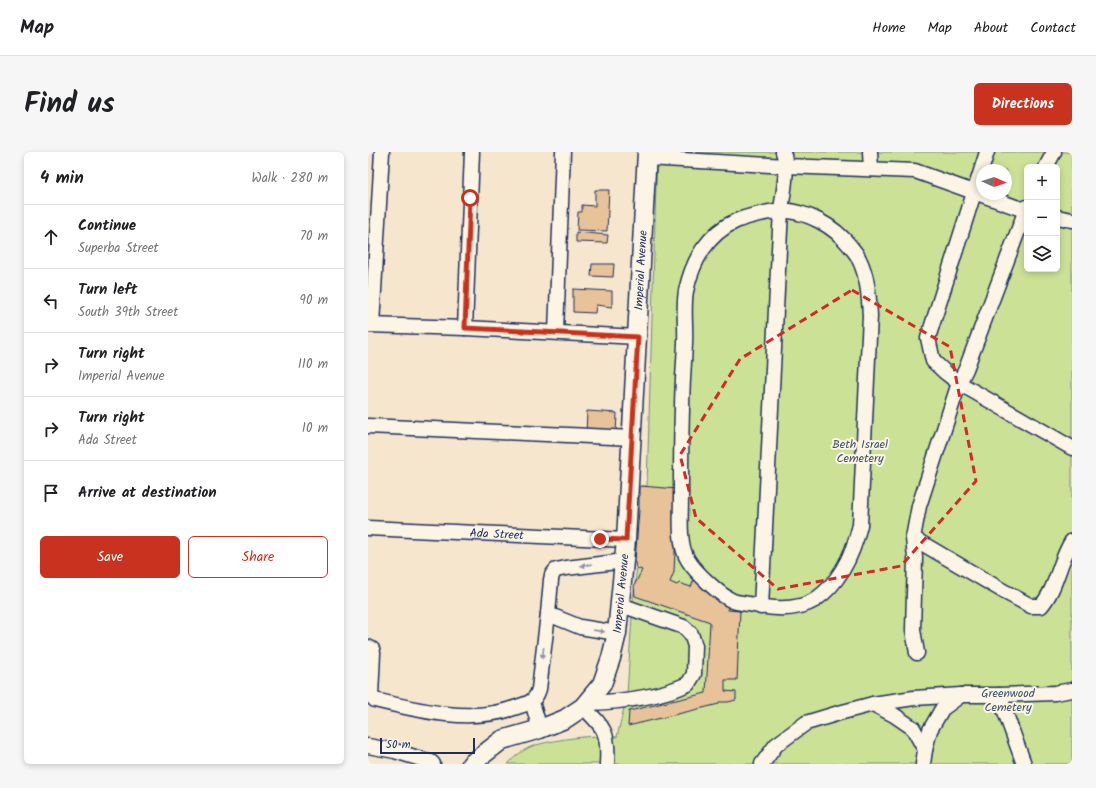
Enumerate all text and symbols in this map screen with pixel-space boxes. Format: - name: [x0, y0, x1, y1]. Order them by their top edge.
- text: Map: [20, 13, 54, 43]
- text: Home: [872, 17, 906, 39]
- text: Map: [928, 17, 952, 39]
- text: About: [974, 17, 1008, 39]
- text: Contact: [1030, 17, 1076, 39]
- text: Find us: [24, 82, 115, 127]
- button: Directions: [974, 83, 1072, 125]
- north arrow: [976, 164, 1012, 200]
- map controls: [1024, 164, 1060, 272]
- button: +: [1024, 164, 1060, 200]
- text: 4 min: [40, 165, 84, 192]
- text: Walk · 280 m: [252, 168, 328, 189]
- route start: [461, 189, 479, 207]
- button: −: [1024, 200, 1060, 236]
- text: Continue: [78, 214, 136, 238]
- icon: ahead: [40, 226, 62, 248]
- text: 70 m: [300, 226, 328, 247]
- street label: Imperial Avenue: [629, 229, 653, 311]
- button: layers: [1024, 236, 1060, 272]
- text: Superba Street: [78, 238, 159, 259]
- text: Turn left: [78, 278, 138, 302]
- icon: left: [40, 290, 62, 312]
- text: 90 m: [300, 290, 328, 311]
- text: South 39th Street: [78, 302, 178, 323]
- text: Turn right: [78, 342, 145, 366]
- icon: right: [40, 354, 62, 376]
- text: 110 m: [298, 354, 328, 375]
- text: Imperial Avenue: [78, 366, 165, 387]
- text: Turn right: [78, 406, 145, 430]
- icon: right: [40, 418, 62, 440]
- text: 10 m: [302, 418, 328, 439]
- text: Ada Street: [78, 430, 137, 451]
- park label: Beth Israel Cemetery: [832, 435, 888, 468]
- text: Arrive at destination: [78, 481, 217, 505]
- icon: arrive: [40, 482, 62, 504]
- street label: Ada Street: [469, 524, 525, 545]
- route end: [591, 530, 609, 548]
- button: Save: [40, 536, 180, 578]
- button: Share: [188, 536, 328, 578]
- street label: Imperial Avenue: [608, 552, 635, 634]
- one-way arrow: [580, 562, 592, 568]
- one-way arrow: [593, 627, 605, 634]
- one-way arrow: [540, 647, 547, 659]
- park label: Greenwood Cemetery: [981, 684, 1036, 717]
- scale bar: [380, 736, 475, 755]
- text: 50 m: [386, 736, 411, 754]

